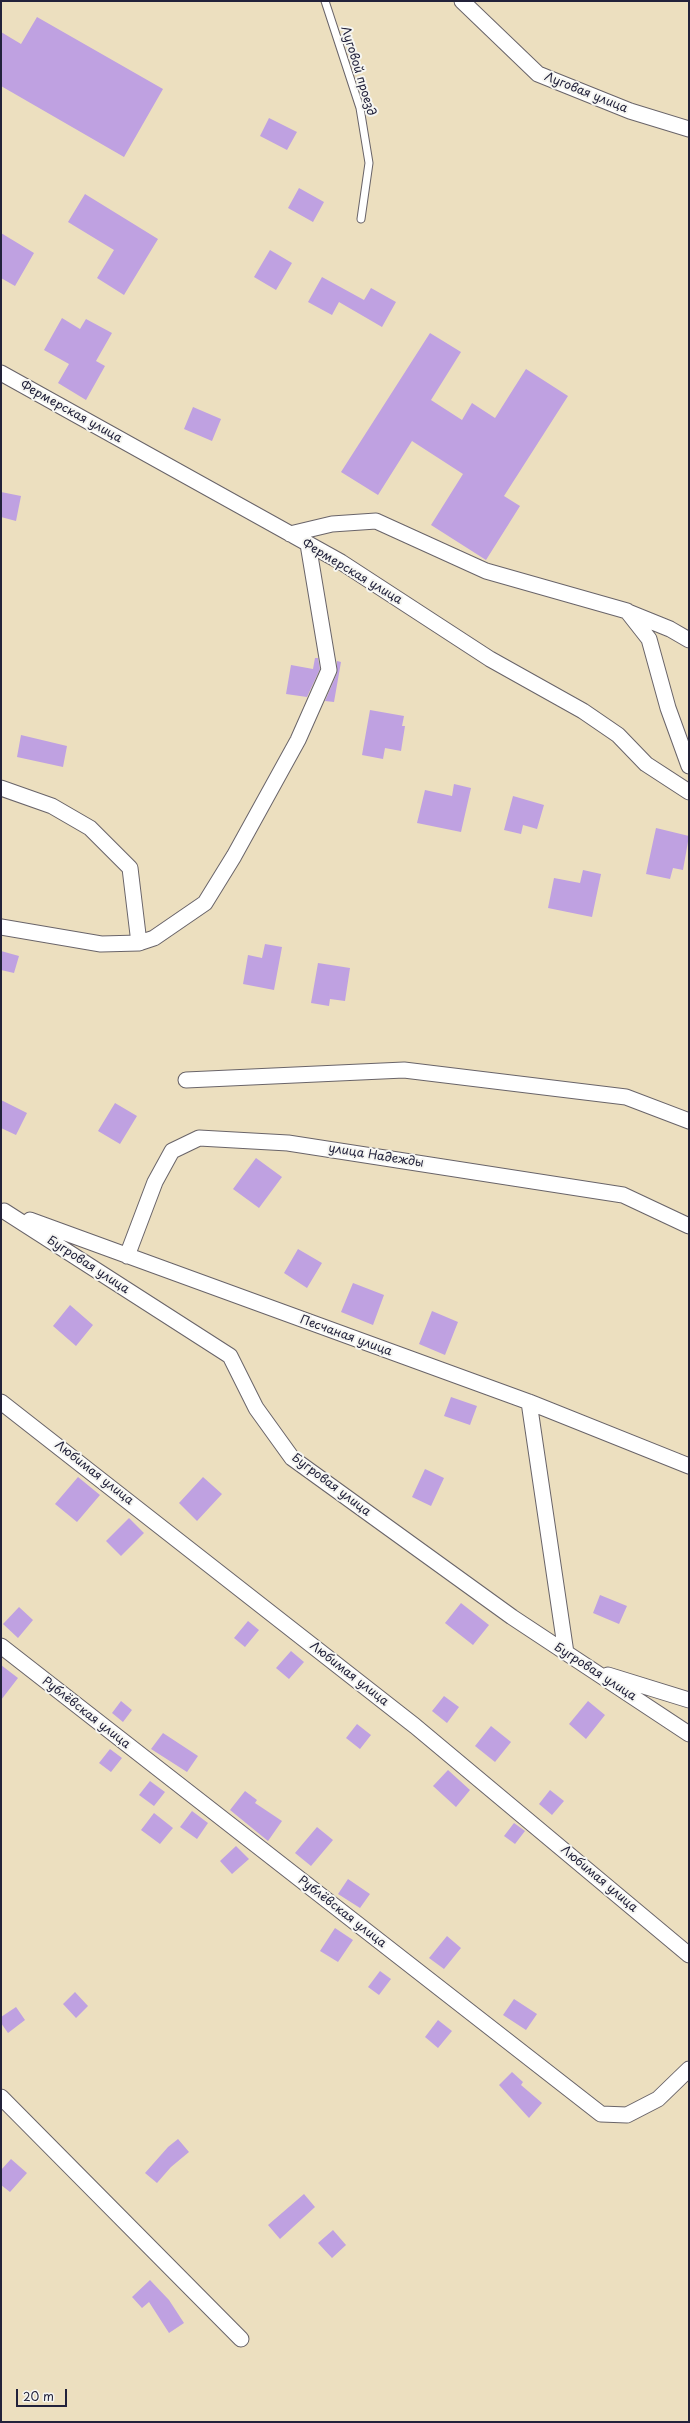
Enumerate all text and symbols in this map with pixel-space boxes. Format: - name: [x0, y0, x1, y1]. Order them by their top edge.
- street label: Луговой проезд: [338, 25, 378, 117]
- street label: Луговая улица: [542, 70, 630, 116]
- street label: Фермерская улица: [18, 378, 124, 446]
- street label: Фермерская улица: [299, 536, 405, 608]
- street label: улица Надежды: [327, 1141, 425, 1171]
- street label: Бугровая улица: [44, 1233, 132, 1297]
- street label: Песчаная улица: [298, 1313, 394, 1359]
- street label: Любимая улица: [52, 1438, 136, 1508]
- street label: Бугровая улица: [289, 1451, 373, 1519]
- street label: Любимая улица: [307, 1639, 391, 1709]
- street label: Бугровая улица: [551, 1640, 639, 1704]
- street label: Рублёвская улица: [39, 1674, 133, 1752]
- street label: Любимая улица: [558, 1843, 640, 1915]
- street label: Рублёвская улица: [295, 1873, 389, 1951]
- scale bar: [18, 2381, 69, 2407]
- text: 20 m: [23, 2387, 54, 2405]

